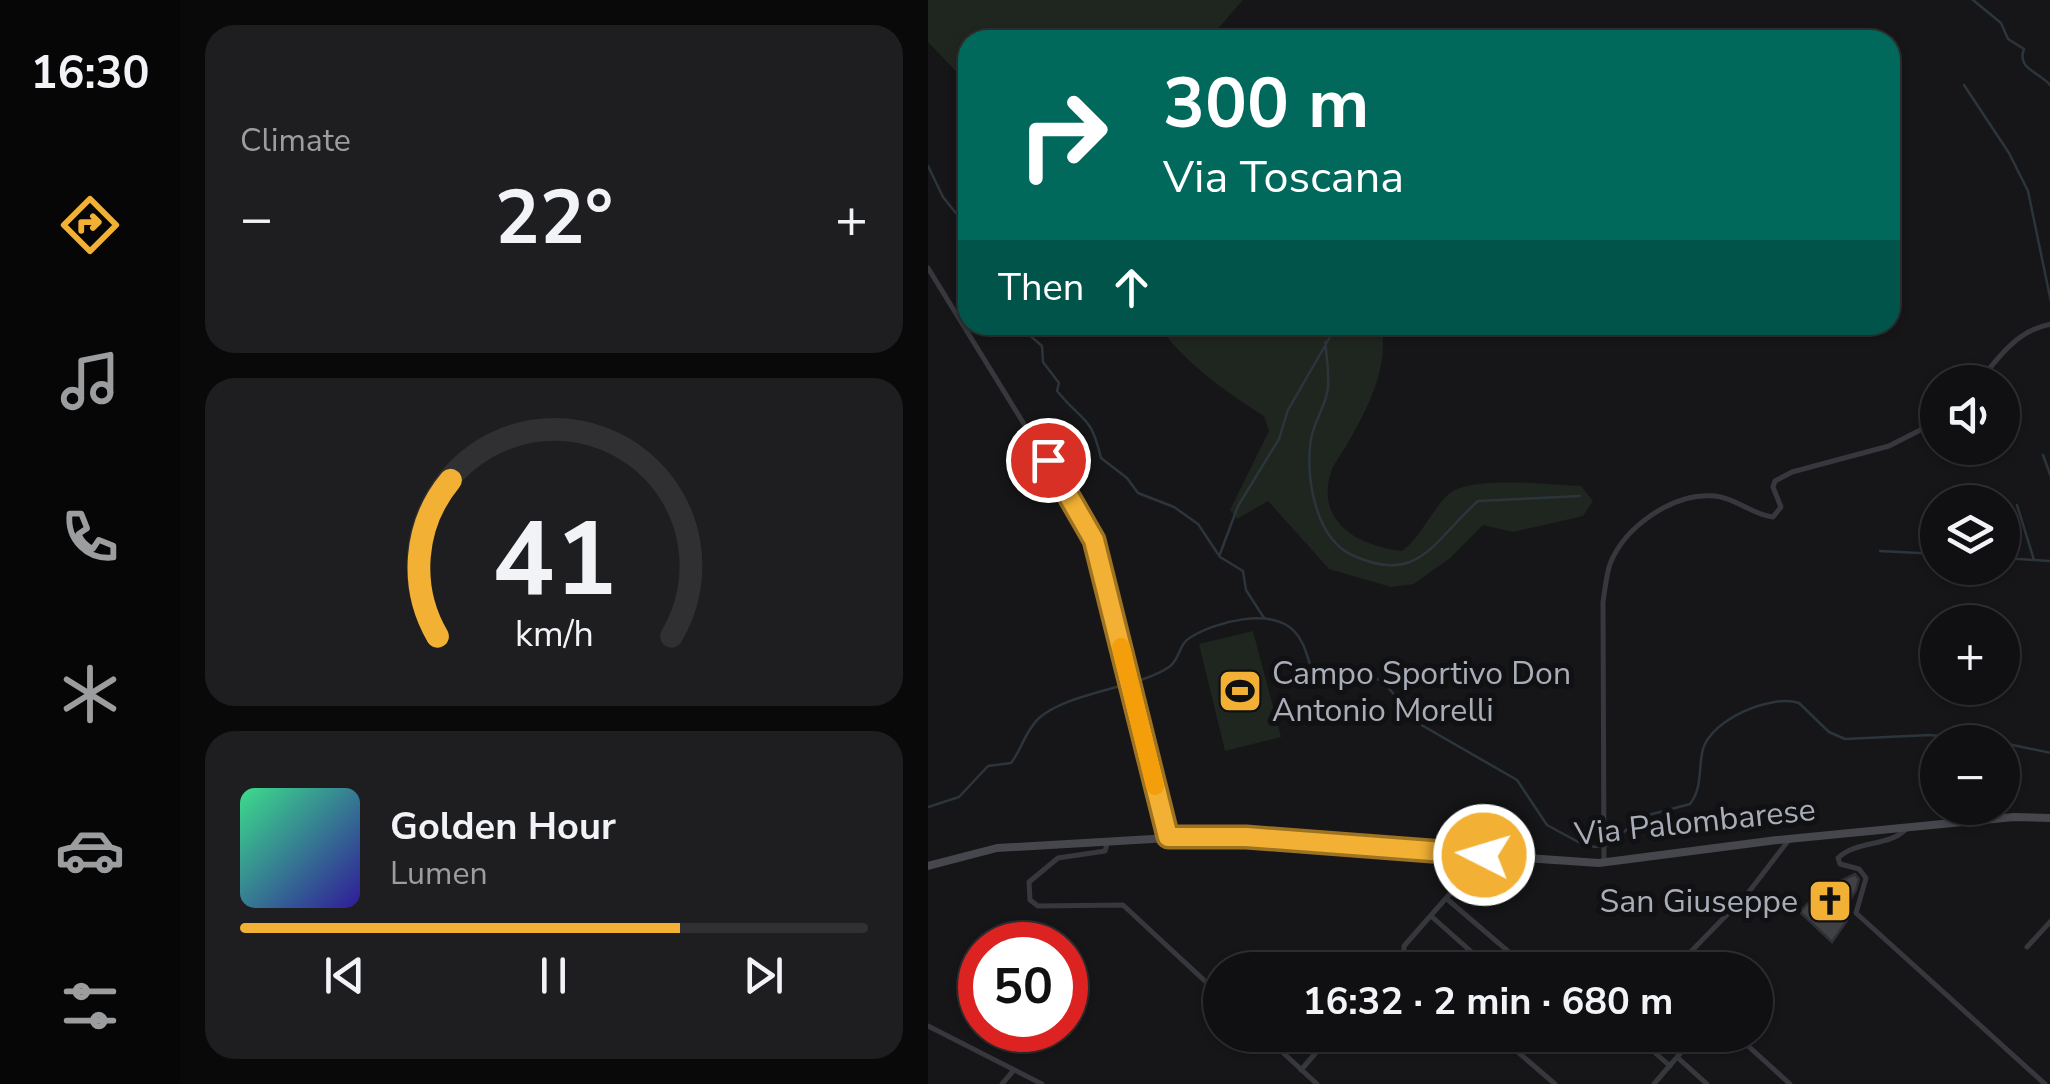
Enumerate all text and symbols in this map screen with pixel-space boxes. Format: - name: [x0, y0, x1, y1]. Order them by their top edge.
- text: 16:30: [30, 43, 150, 104]
- text: 300 m: [1163, 56, 1369, 152]
- icon: right: [998, 70, 1128, 200]
- text: Climate: [240, 119, 351, 162]
- text: Via Toscana: [1163, 147, 1404, 208]
- text: 22°: [495, 167, 613, 269]
- text: −: [240, 181, 273, 256]
- text: +: [835, 181, 868, 256]
- icon: directions: [55, 190, 125, 260]
- icon: ahead: [1104, 260, 1159, 315]
- text: Then: [998, 262, 1084, 313]
- icon: music: [55, 346, 125, 416]
- map controls: [1920, 365, 2020, 825]
- button: sound: [1920, 365, 2020, 465]
- pin: [1006, 418, 1091, 503]
- icon: arrive: [1021, 433, 1076, 488]
- button: layers: [1920, 485, 2020, 585]
- text: 41: [492, 489, 616, 631]
- icon: phone: [55, 502, 125, 572]
- button: +: [1920, 605, 2020, 705]
- text: km/h: [515, 610, 593, 659]
- place label: Campo Sportivo Don Antonio Morelli: [1272, 652, 1571, 732]
- icon: climate: [55, 659, 125, 729]
- sports icon: Campo Sportivo Don Antonio Morelli: [1217, 668, 1263, 714]
- button: −: [1920, 725, 2020, 825]
- street label: Via Palombarese: [1571, 788, 1818, 856]
- text: Golden Hour: [390, 801, 616, 852]
- position arrow: [1432, 803, 1536, 907]
- icon: car: [55, 815, 125, 885]
- text: Lumen: [390, 852, 488, 895]
- church icon: San Giuseppe: [1807, 878, 1853, 924]
- place label: San Giuseppe: [1600, 880, 1798, 923]
- speed limit sign: 50: [958, 922, 1088, 1052]
- icon: previous: [317, 948, 372, 1003]
- icon: pause: [526, 948, 581, 1003]
- icon: next: [736, 948, 791, 1003]
- icon: filters: [55, 971, 125, 1041]
- text: 16:32 · 2 min · 680 m: [1303, 976, 1673, 1027]

